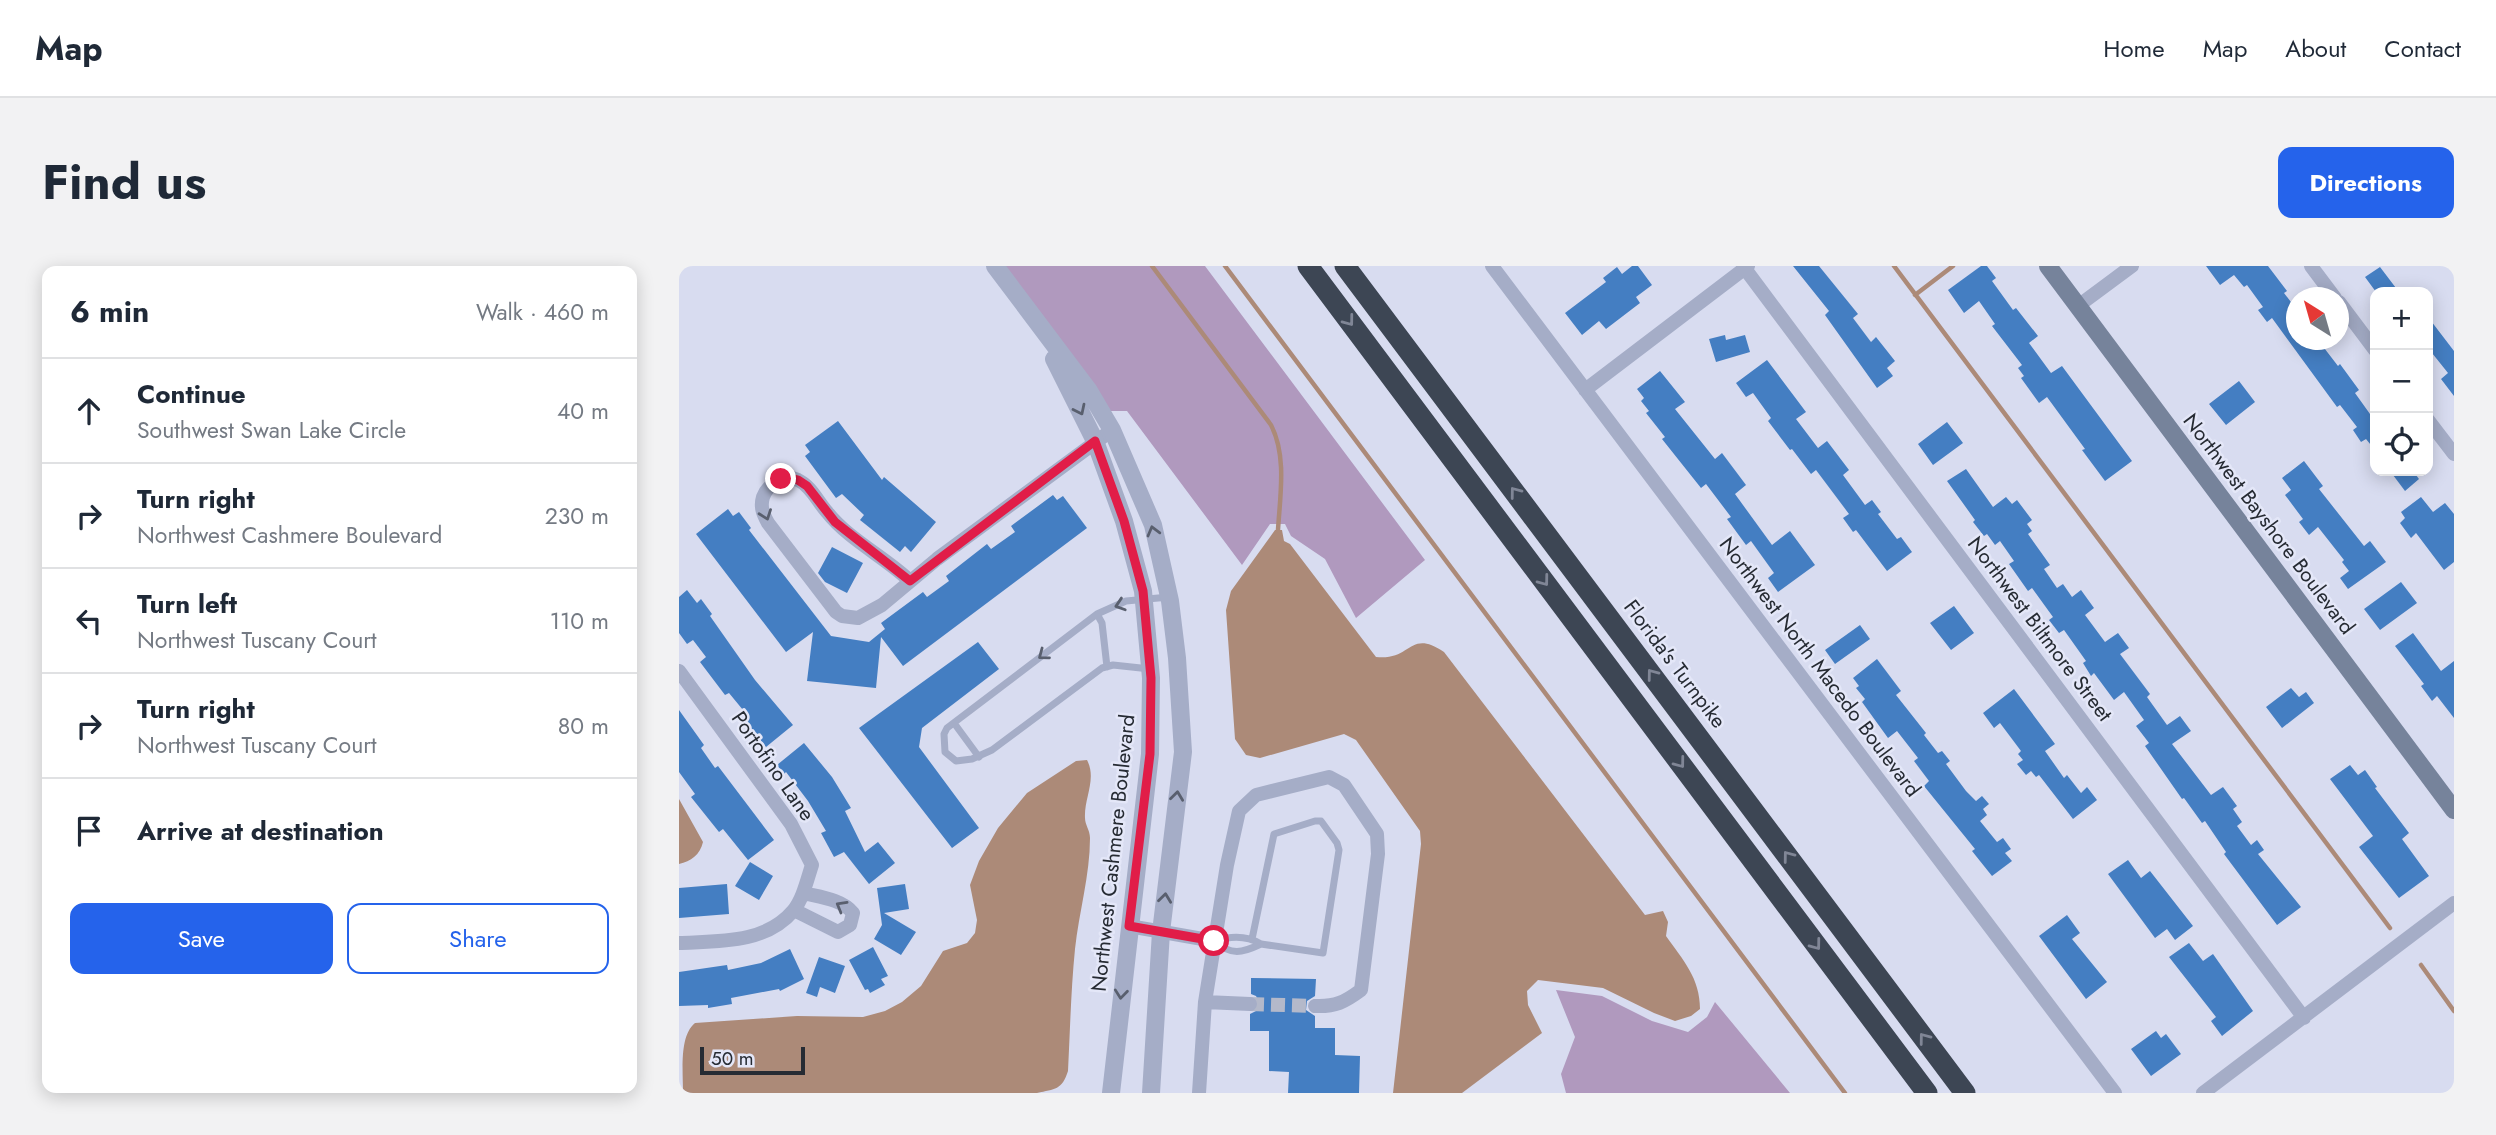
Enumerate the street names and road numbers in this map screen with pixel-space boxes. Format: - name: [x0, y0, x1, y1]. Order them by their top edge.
- street label: Northwest Bayshore Boulevard: [2176, 407, 2362, 641]
- street label: Northwest Biltmore Street: [1960, 530, 2120, 728]
- street label: Northwest North Macedo Boulevard: [1712, 531, 1928, 803]
- street label: Florida's Turnpike: [1617, 593, 1733, 735]
- street label: Portofino Lane: [724, 705, 822, 827]
- street label: Northwest Cashmere Boulevard: [1084, 713, 1142, 993]

